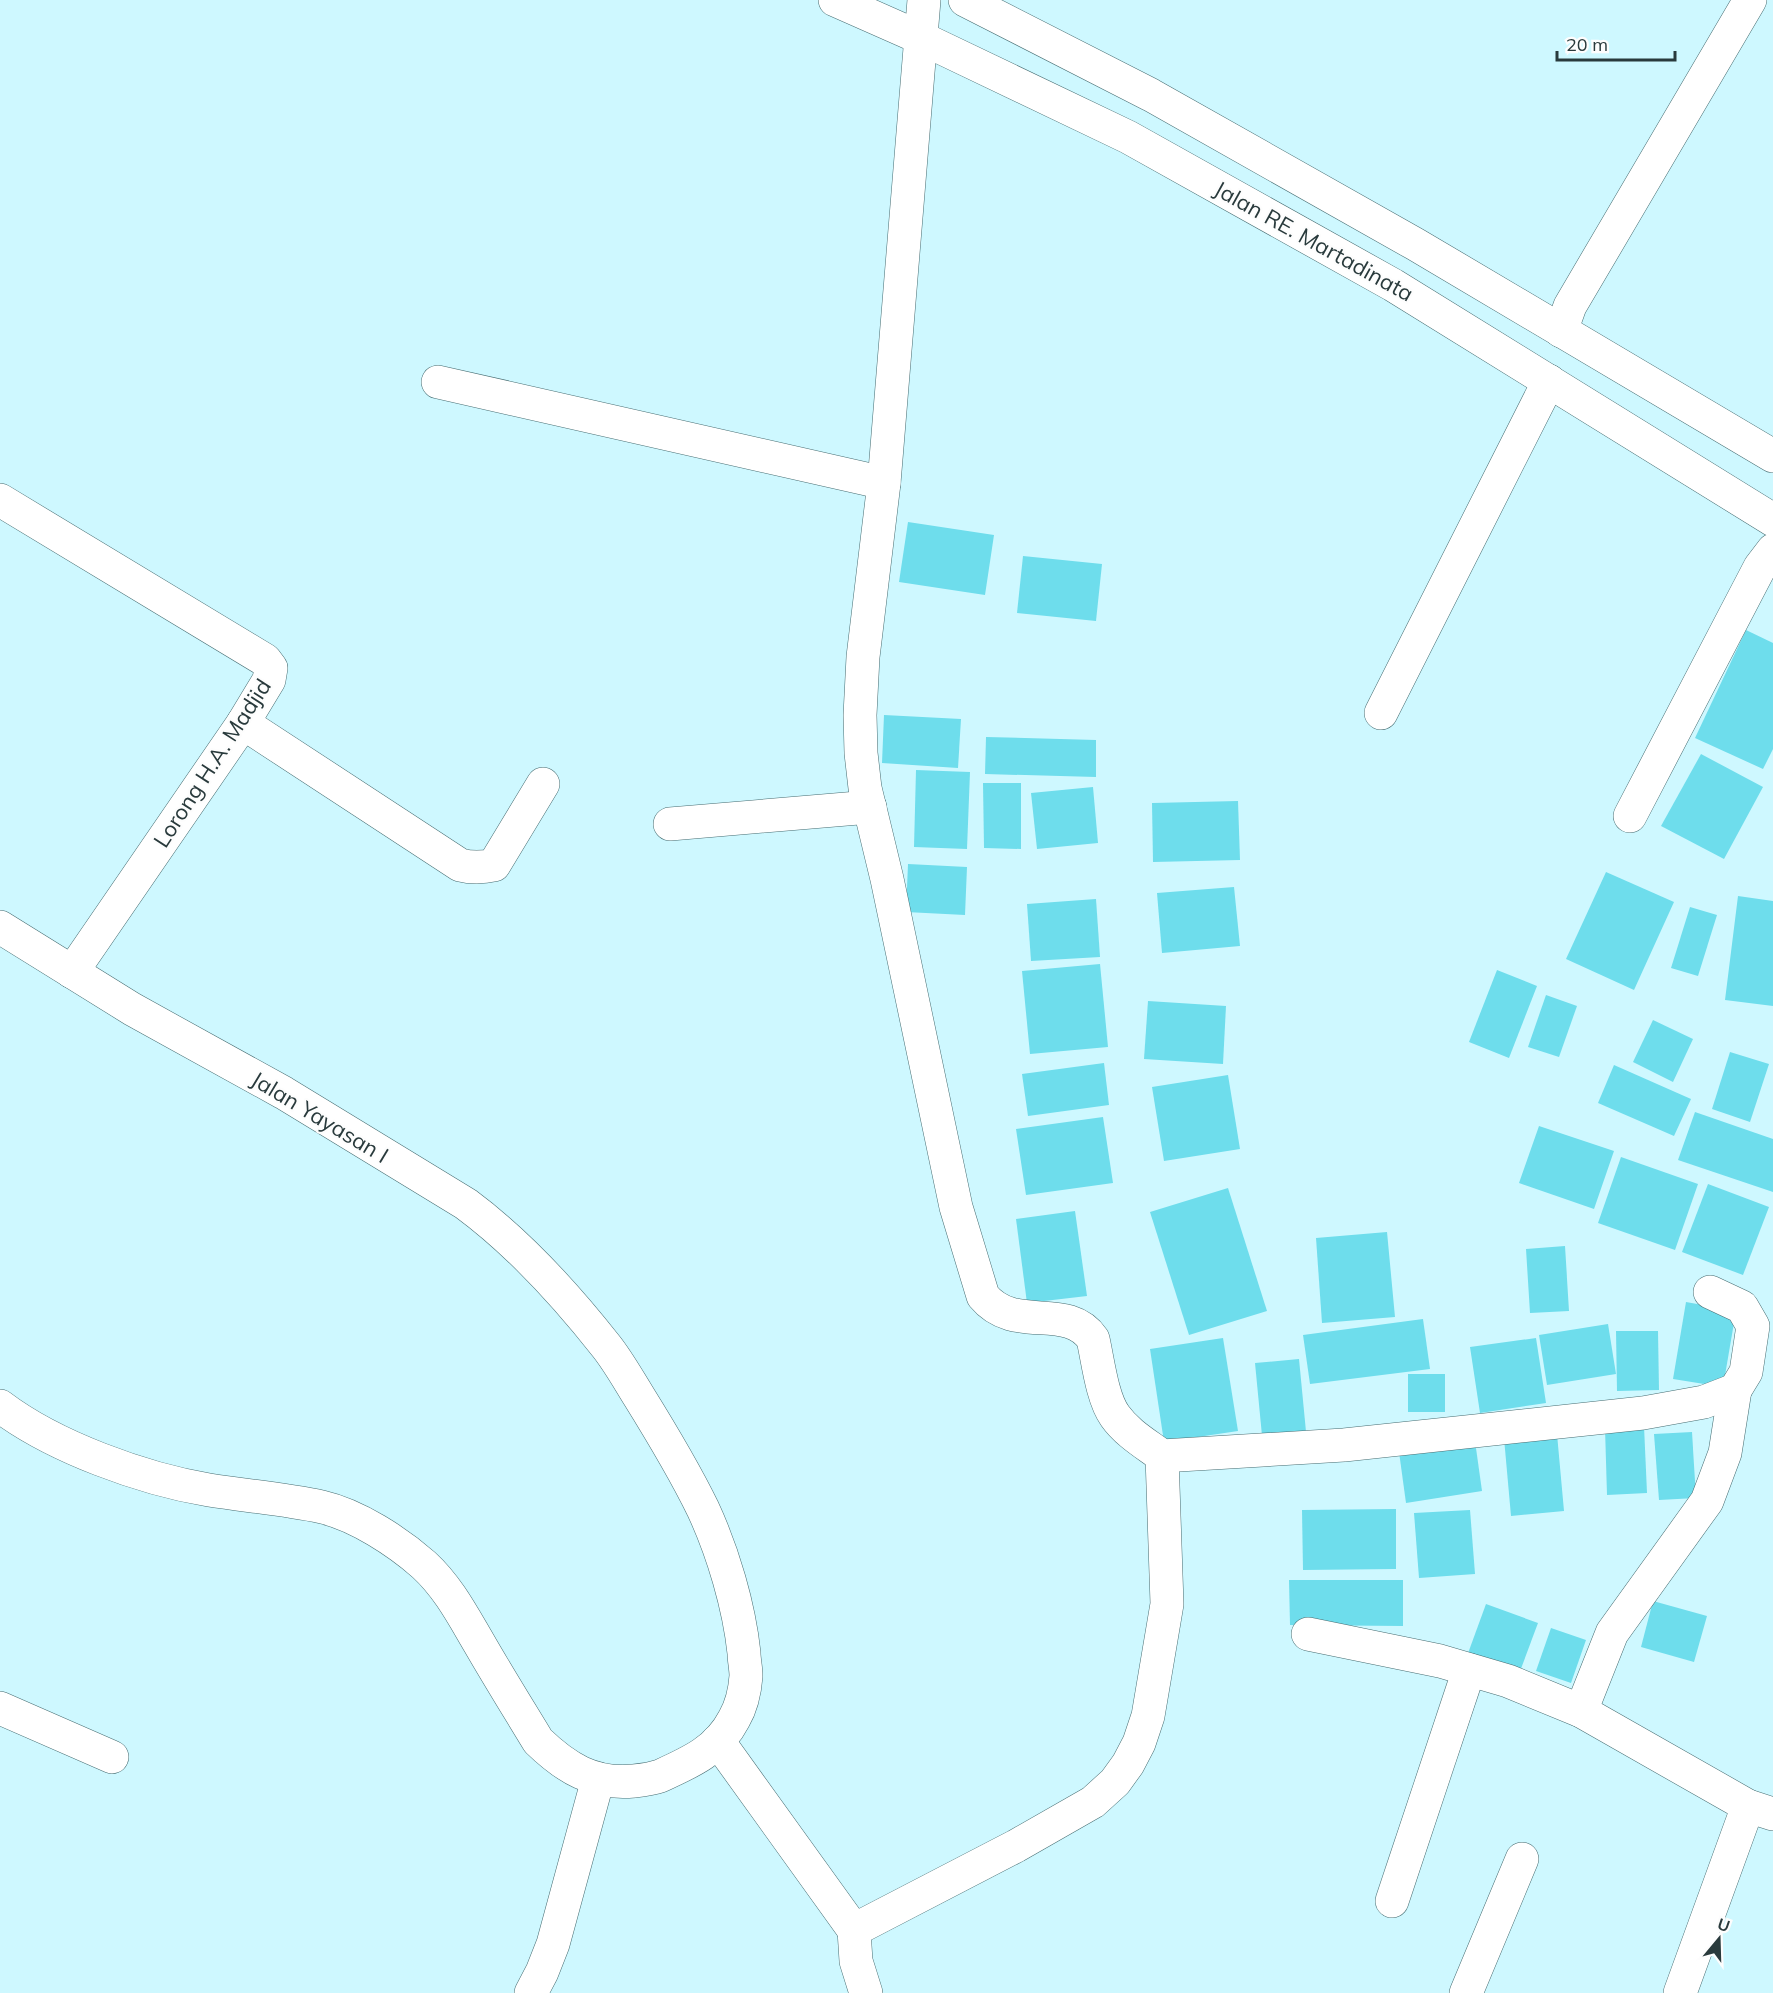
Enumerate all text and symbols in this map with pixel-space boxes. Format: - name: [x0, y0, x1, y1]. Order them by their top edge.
- scale bar: [1557, 24, 1676, 62]
- text: 20 m: [1566, 33, 1608, 56]
- street label: Jalan RE. Martadinata: [1209, 175, 1419, 307]
- street label: Lorong H.A. Madjid: [147, 673, 277, 853]
- street label: Jalan Yayasan I: [246, 1065, 394, 1169]
- north arrow: [1689, 1909, 1749, 1969]
- text: U: [1715, 1913, 1733, 1936]

